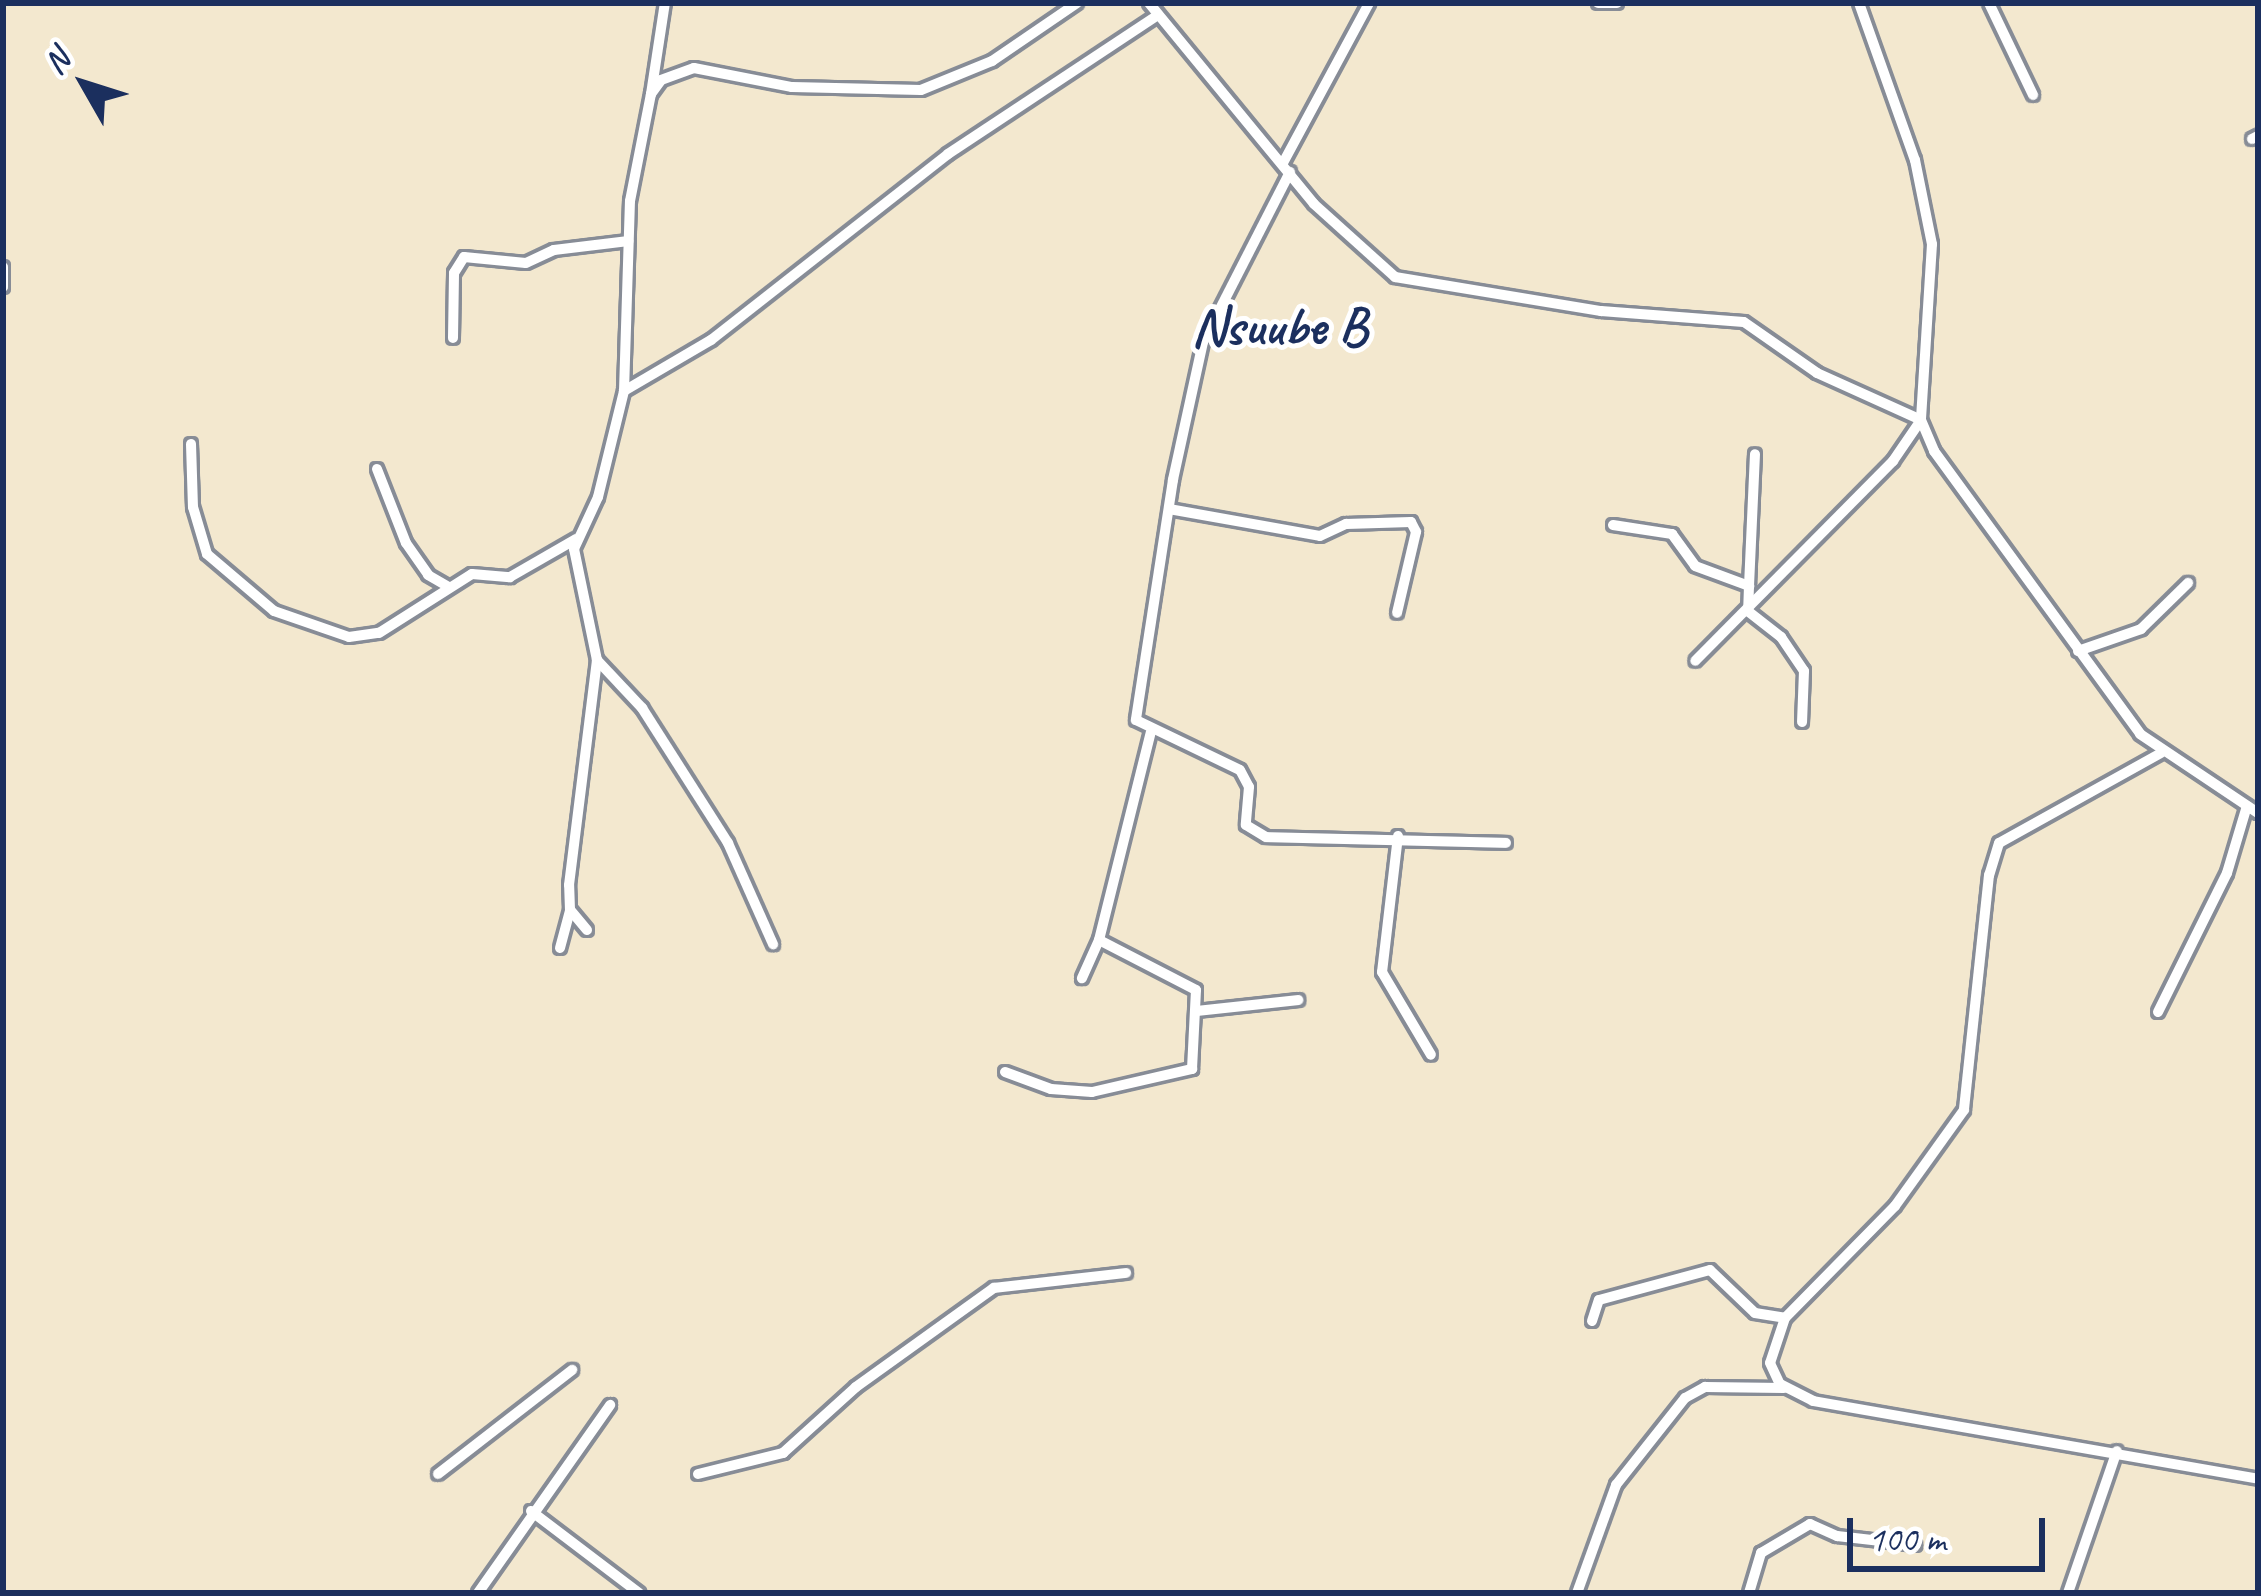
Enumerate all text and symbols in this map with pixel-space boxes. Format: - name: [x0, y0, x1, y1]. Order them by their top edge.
- north arrow: [24, 24, 144, 144]
- text: N: [33, 40, 79, 83]
- district label: Nsuube B: [1191, 294, 1367, 358]
- scale bar: [1853, 1494, 2051, 1568]
- text: 100 m: [1868, 1516, 1945, 1562]

